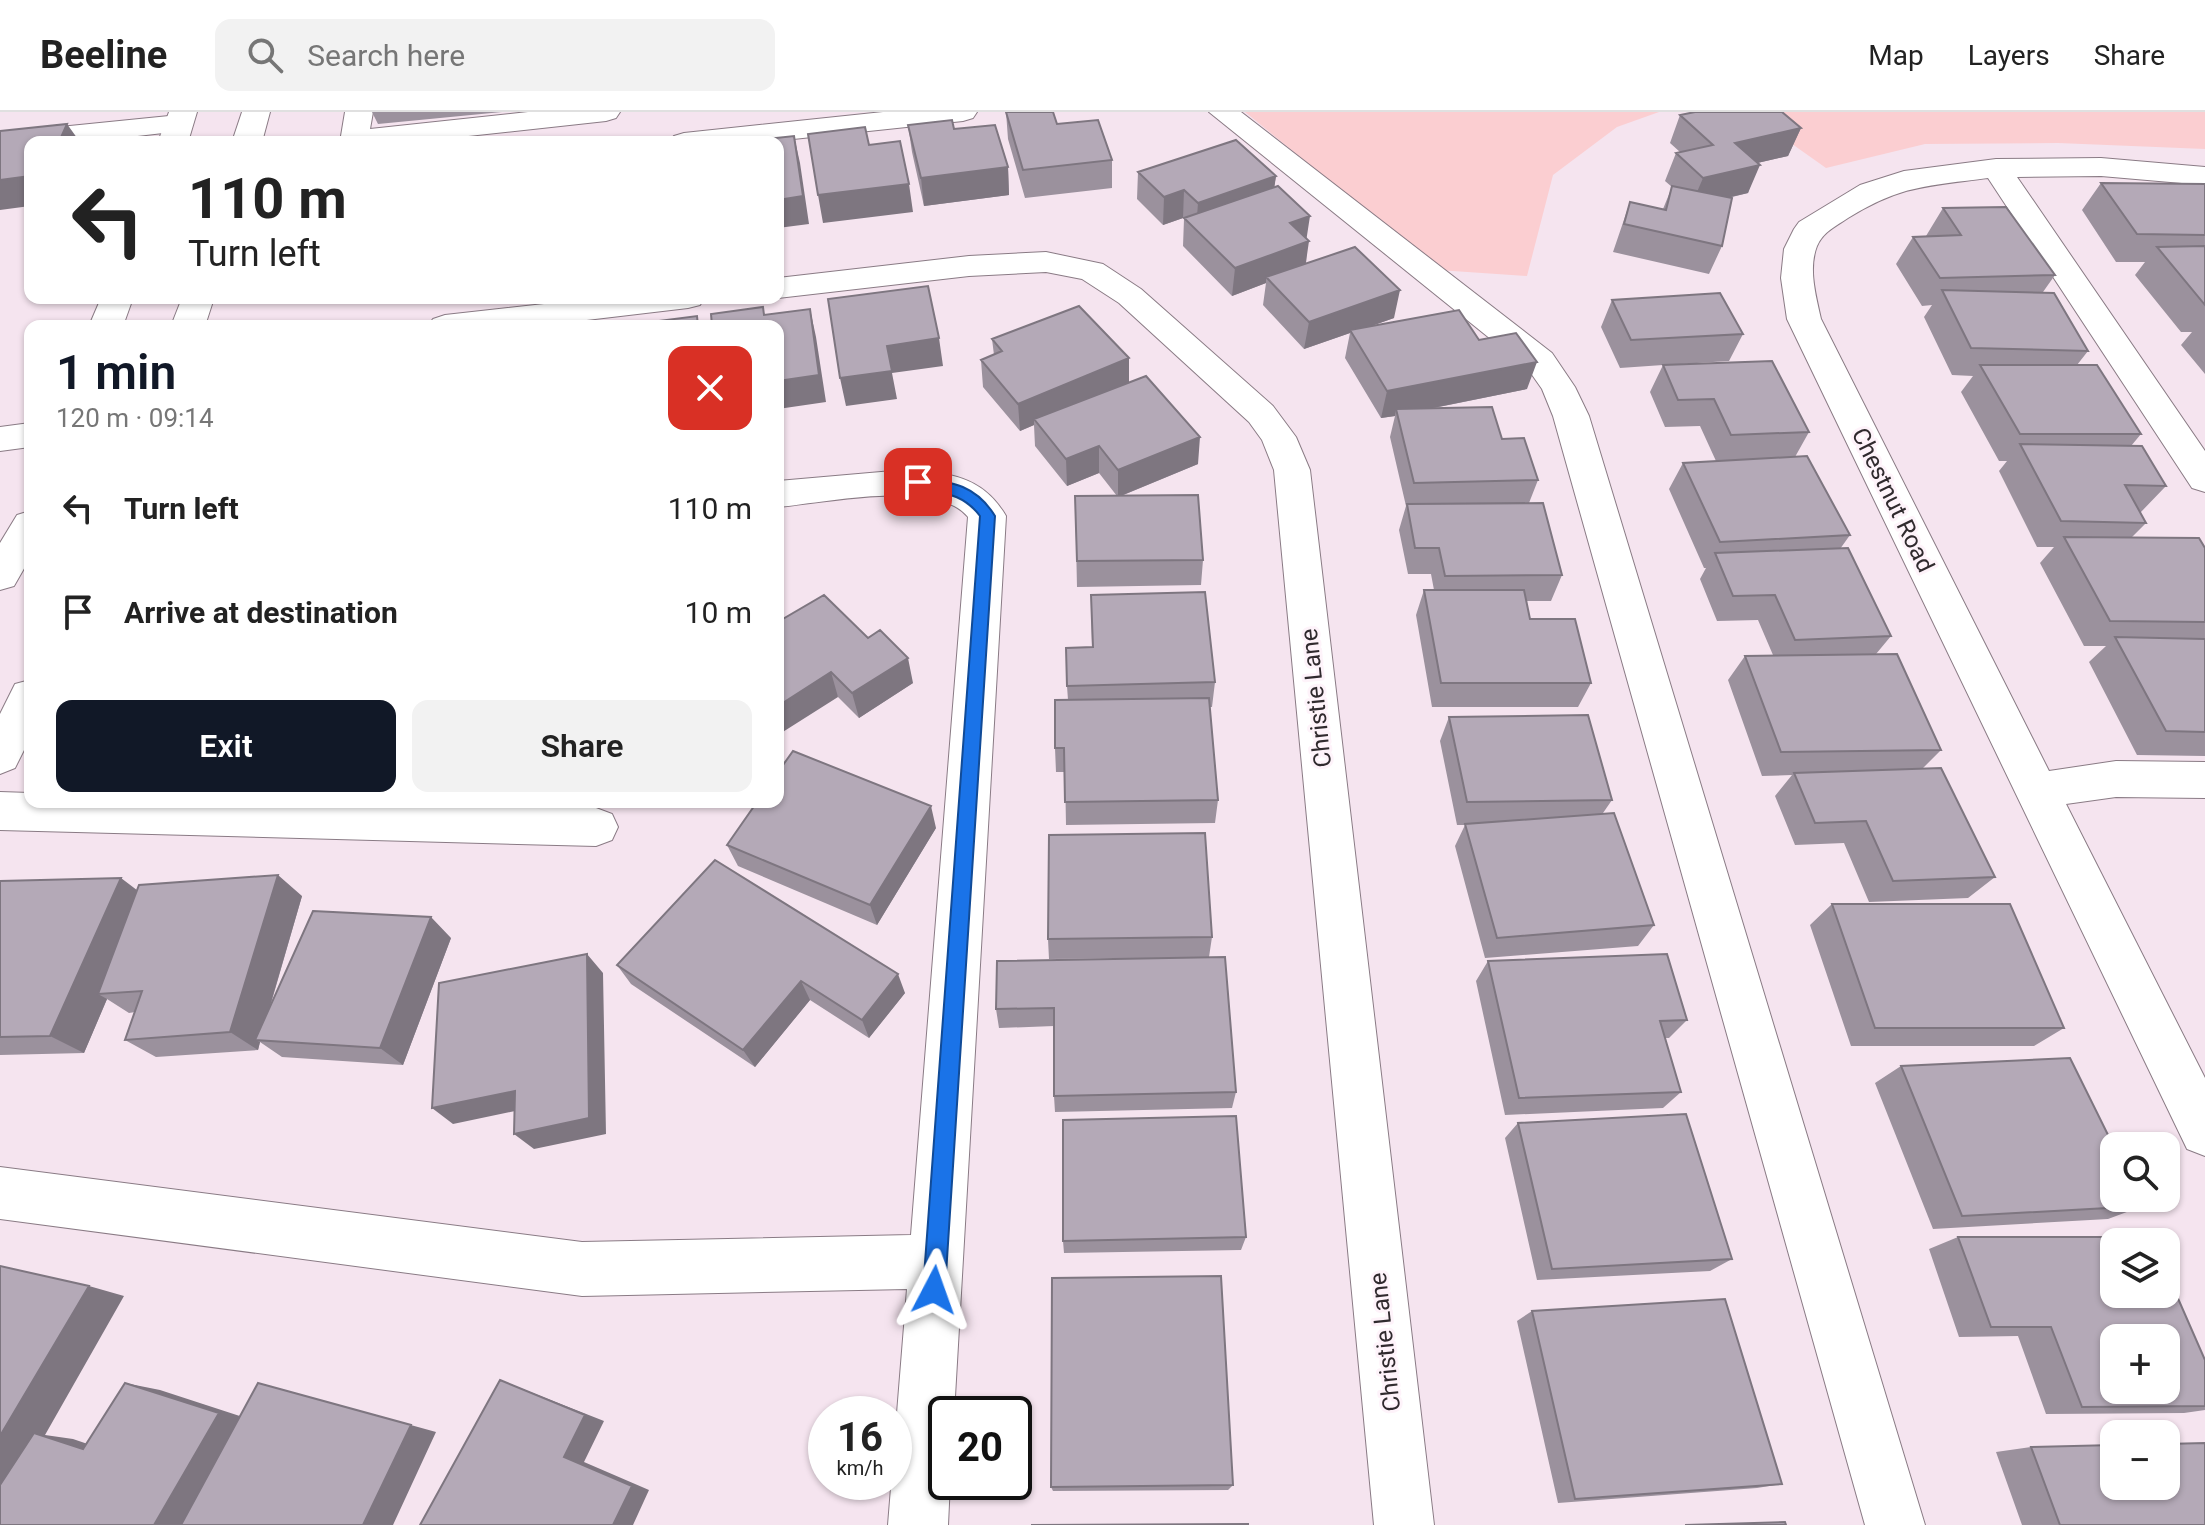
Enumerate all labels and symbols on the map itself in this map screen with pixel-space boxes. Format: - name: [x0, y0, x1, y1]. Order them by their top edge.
- street label: Chestnut Road: [1846, 423, 1940, 577]
- pin: [884, 448, 952, 516]
- street label: Christie Lane: [1295, 627, 1337, 769]
- position arrow: [892, 1248, 976, 1332]
- street label: Christie Lane: [1364, 1271, 1406, 1413]
- speed limit sign: 20: [928, 1396, 1032, 1500]

